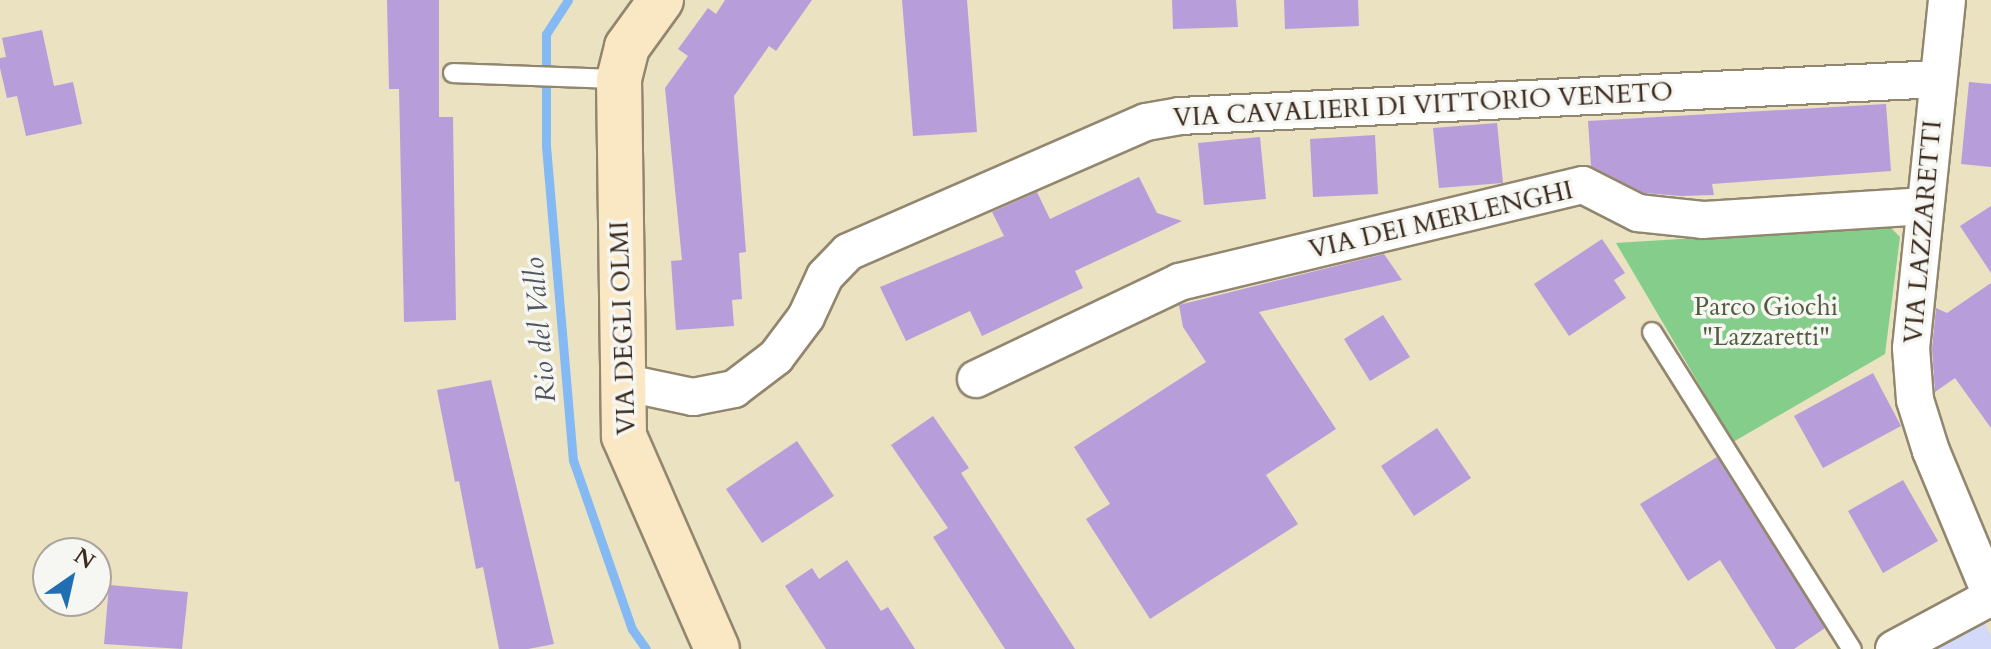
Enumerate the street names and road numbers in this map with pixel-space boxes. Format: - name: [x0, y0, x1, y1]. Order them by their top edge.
- street label: VIA CAVALIERI DI VITTORIO VENETO: [1172, 76, 1674, 134]
- street label: VIA LAZZARETTI: [1898, 119, 1948, 345]
- street label: VIA DEI MERLENGHI: [1306, 174, 1576, 266]
- street label: VIA DEGLI OLMI: [604, 220, 642, 436]

